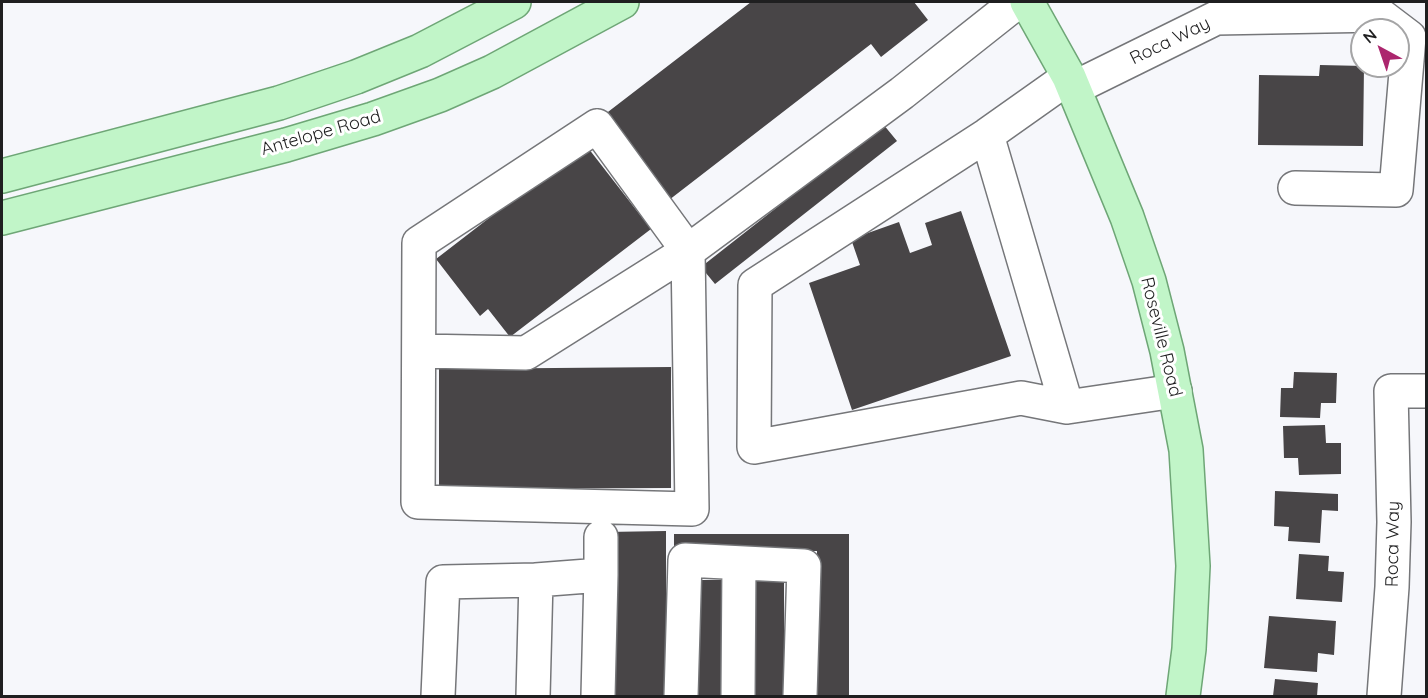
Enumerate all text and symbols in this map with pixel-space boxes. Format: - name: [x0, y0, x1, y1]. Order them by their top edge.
- street label: Roca Way: [1126, 12, 1214, 70]
- north arrow: [1350, 18, 1410, 78]
- text: N: [1359, 24, 1381, 47]
- street label: Antelope Road: [259, 106, 383, 160]
- street label: Roseville Road: [1136, 275, 1186, 399]
- street label: Roca Way: [1381, 501, 1405, 587]

